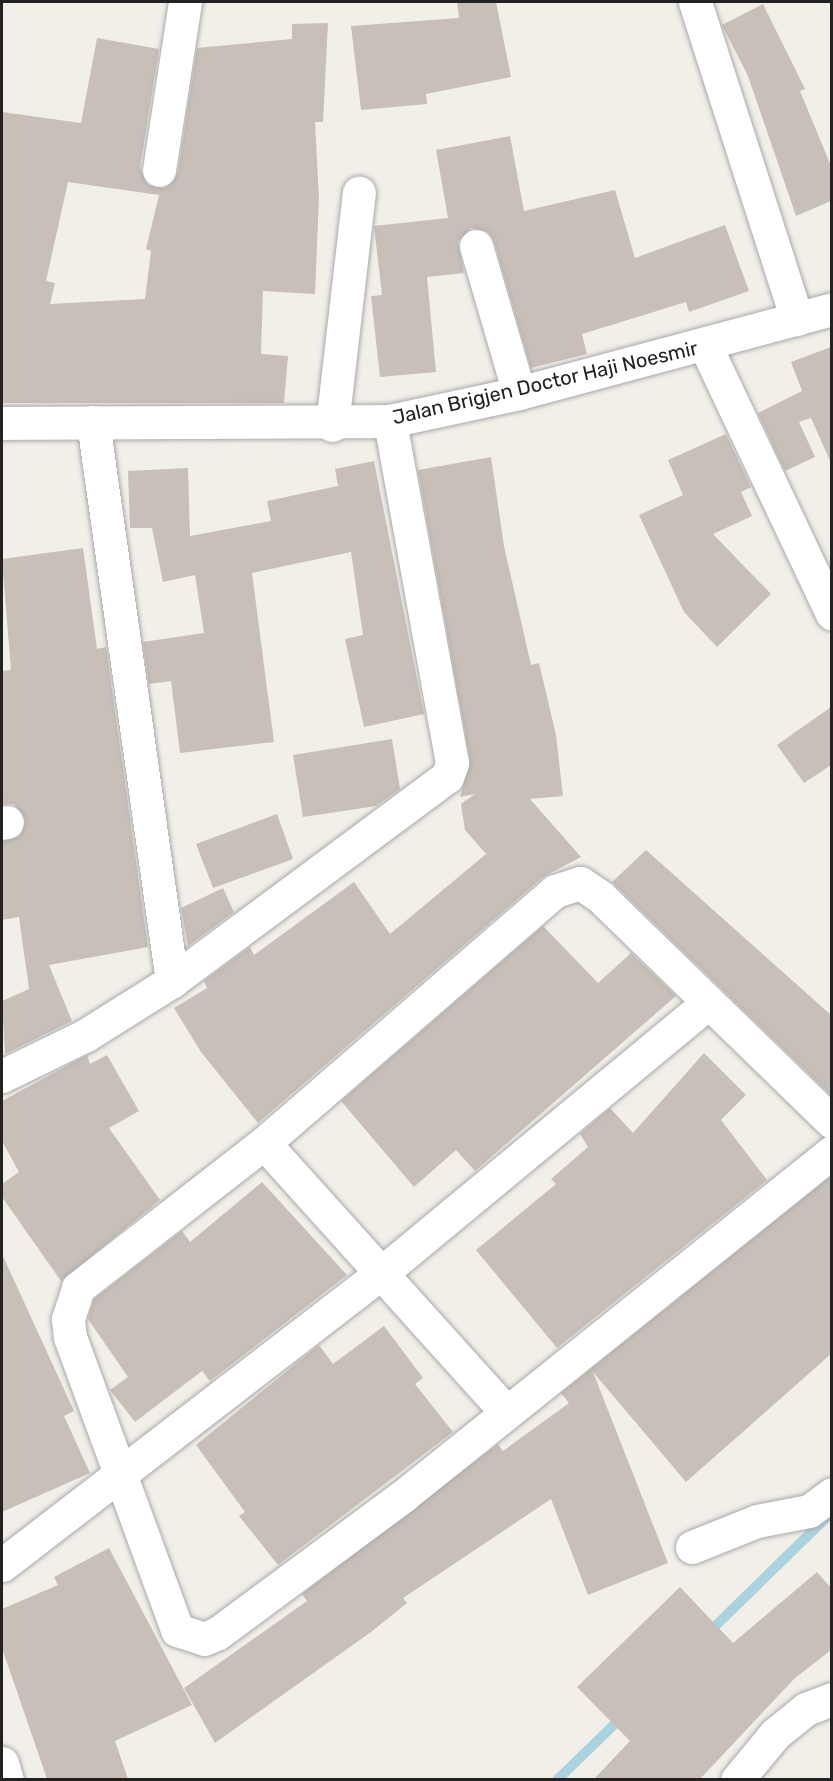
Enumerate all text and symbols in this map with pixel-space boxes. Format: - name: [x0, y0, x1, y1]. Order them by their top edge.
- street label: Jalan Brigjen Doctor Haji Noesmir: [390, 336, 700, 430]

